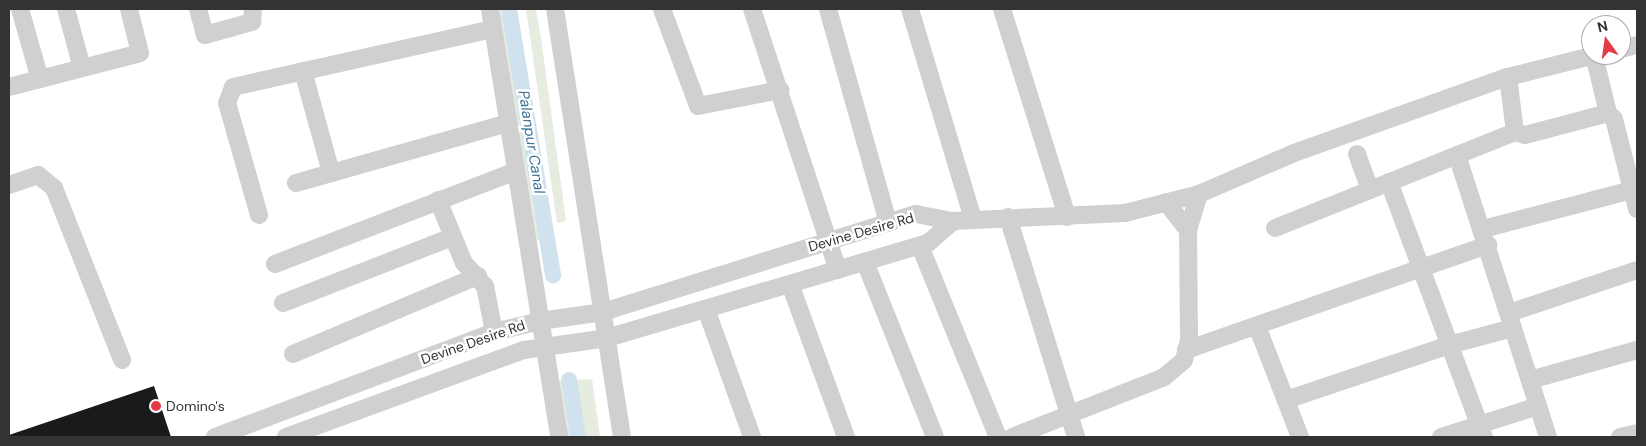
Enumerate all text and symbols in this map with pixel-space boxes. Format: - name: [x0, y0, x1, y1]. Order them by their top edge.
- north arrow: [1581, 15, 1631, 65]
- text: N: [1595, 16, 1610, 36]
- water label: Palanpur Canal: [514, 89, 548, 195]
- street label: Devine Desire Rd: [806, 209, 916, 255]
- street label: Devine Desire Rd: [419, 316, 527, 368]
- place label: Domino's: [166, 398, 225, 414]
- marker: Domino's: [150, 400, 162, 412]

